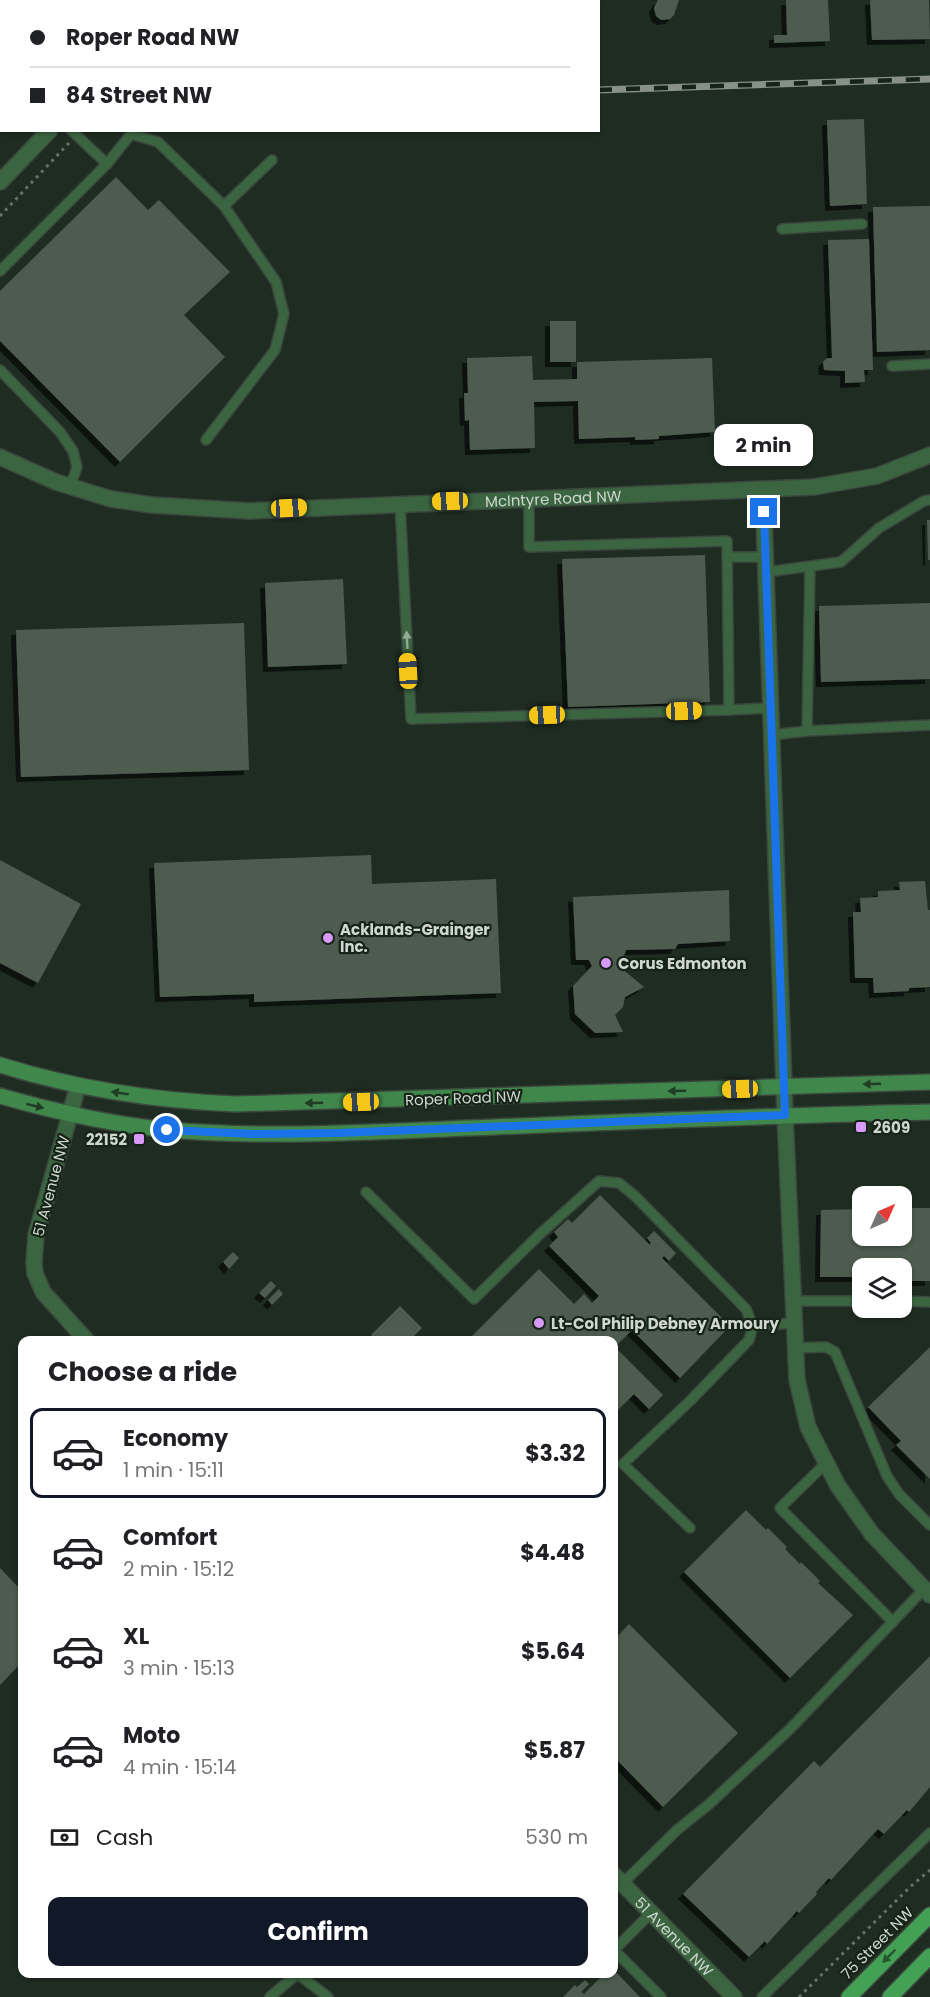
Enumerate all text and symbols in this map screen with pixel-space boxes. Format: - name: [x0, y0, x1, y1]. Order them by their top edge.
- text: Roper Road NW: [66, 22, 240, 53]
- text: 84 Street NW: [66, 80, 212, 111]
- callout: 2 min: [714, 425, 813, 467]
- text: 2 min: [735, 431, 792, 459]
- street label: McIntyre Road NW: [485, 485, 622, 511]
- car: [432, 491, 468, 511]
- car: [271, 498, 307, 518]
- route end: [750, 498, 777, 525]
- one-way arrow: [402, 630, 411, 649]
- car: [398, 653, 418, 689]
- car: [666, 701, 702, 721]
- car: [529, 705, 565, 725]
- place label: Acklands-Grainger Inc.: [340, 919, 490, 957]
- marker: Acklands-Grainger Inc.: [321, 931, 335, 945]
- place label: Corus Edmonton: [618, 953, 747, 974]
- marker: Corus Edmonton: [599, 956, 613, 970]
- car: [722, 1079, 758, 1099]
- one-way arrow: [862, 1080, 881, 1089]
- street label: Roper Road NW: [405, 1085, 522, 1111]
- one-way arrow: [667, 1086, 686, 1095]
- one-way arrow: [110, 1089, 129, 1098]
- car: [343, 1092, 379, 1112]
- one-way arrow: [304, 1098, 323, 1108]
- one-way arrow: [26, 1101, 44, 1111]
- route start: [153, 1116, 180, 1143]
- place label: 2609: [873, 1117, 910, 1138]
- marker: 2609: [854, 1120, 868, 1134]
- place label: 22152: [86, 1129, 127, 1150]
- marker: 22152: [132, 1132, 146, 1146]
- street label: 51 Avenue NW: [27, 1133, 75, 1239]
- north arrow: [852, 1186, 912, 1246]
- map controls: [852, 1186, 912, 1318]
- button: layers: [852, 1258, 912, 1318]
- place label: Lt-Col Philip Debney Armoury: [551, 1313, 779, 1334]
- marker: Lt-Col Philip Debney Armoury: [532, 1316, 546, 1330]
- text: Choose a ride: [48, 1353, 237, 1390]
- text: Economy: [123, 1423, 228, 1454]
- icon: car: [51, 1426, 105, 1480]
- text: $3.32: [525, 1438, 585, 1469]
- text: 1 min · 15:11: [123, 1456, 224, 1484]
- text: Comfort: [123, 1522, 217, 1553]
- icon: car: [51, 1525, 105, 1579]
- text: $4.48: [520, 1537, 585, 1568]
- text: 2 min · 15:12: [123, 1555, 234, 1583]
- text: XL: [123, 1621, 149, 1652]
- icon: car: [51, 1624, 105, 1678]
- text: $5.64: [521, 1636, 585, 1667]
- text: 3 min · 15:13: [123, 1654, 235, 1682]
- text: Moto: [123, 1720, 180, 1751]
- icon: car: [51, 1723, 105, 1777]
- text: $5.87: [524, 1735, 585, 1766]
- text: 4 min · 15:14: [123, 1753, 236, 1781]
- icon: cash: [48, 1821, 81, 1854]
- text: Cash: [96, 1822, 153, 1853]
- text: 530 m: [525, 1823, 588, 1851]
- street label: 51 Avenue NW: [630, 1892, 718, 1981]
- button: Confirm: [48, 1897, 588, 1966]
- street label: 75 Street NW: [836, 1902, 918, 1984]
- one-way arrow: [882, 1949, 897, 1963]

